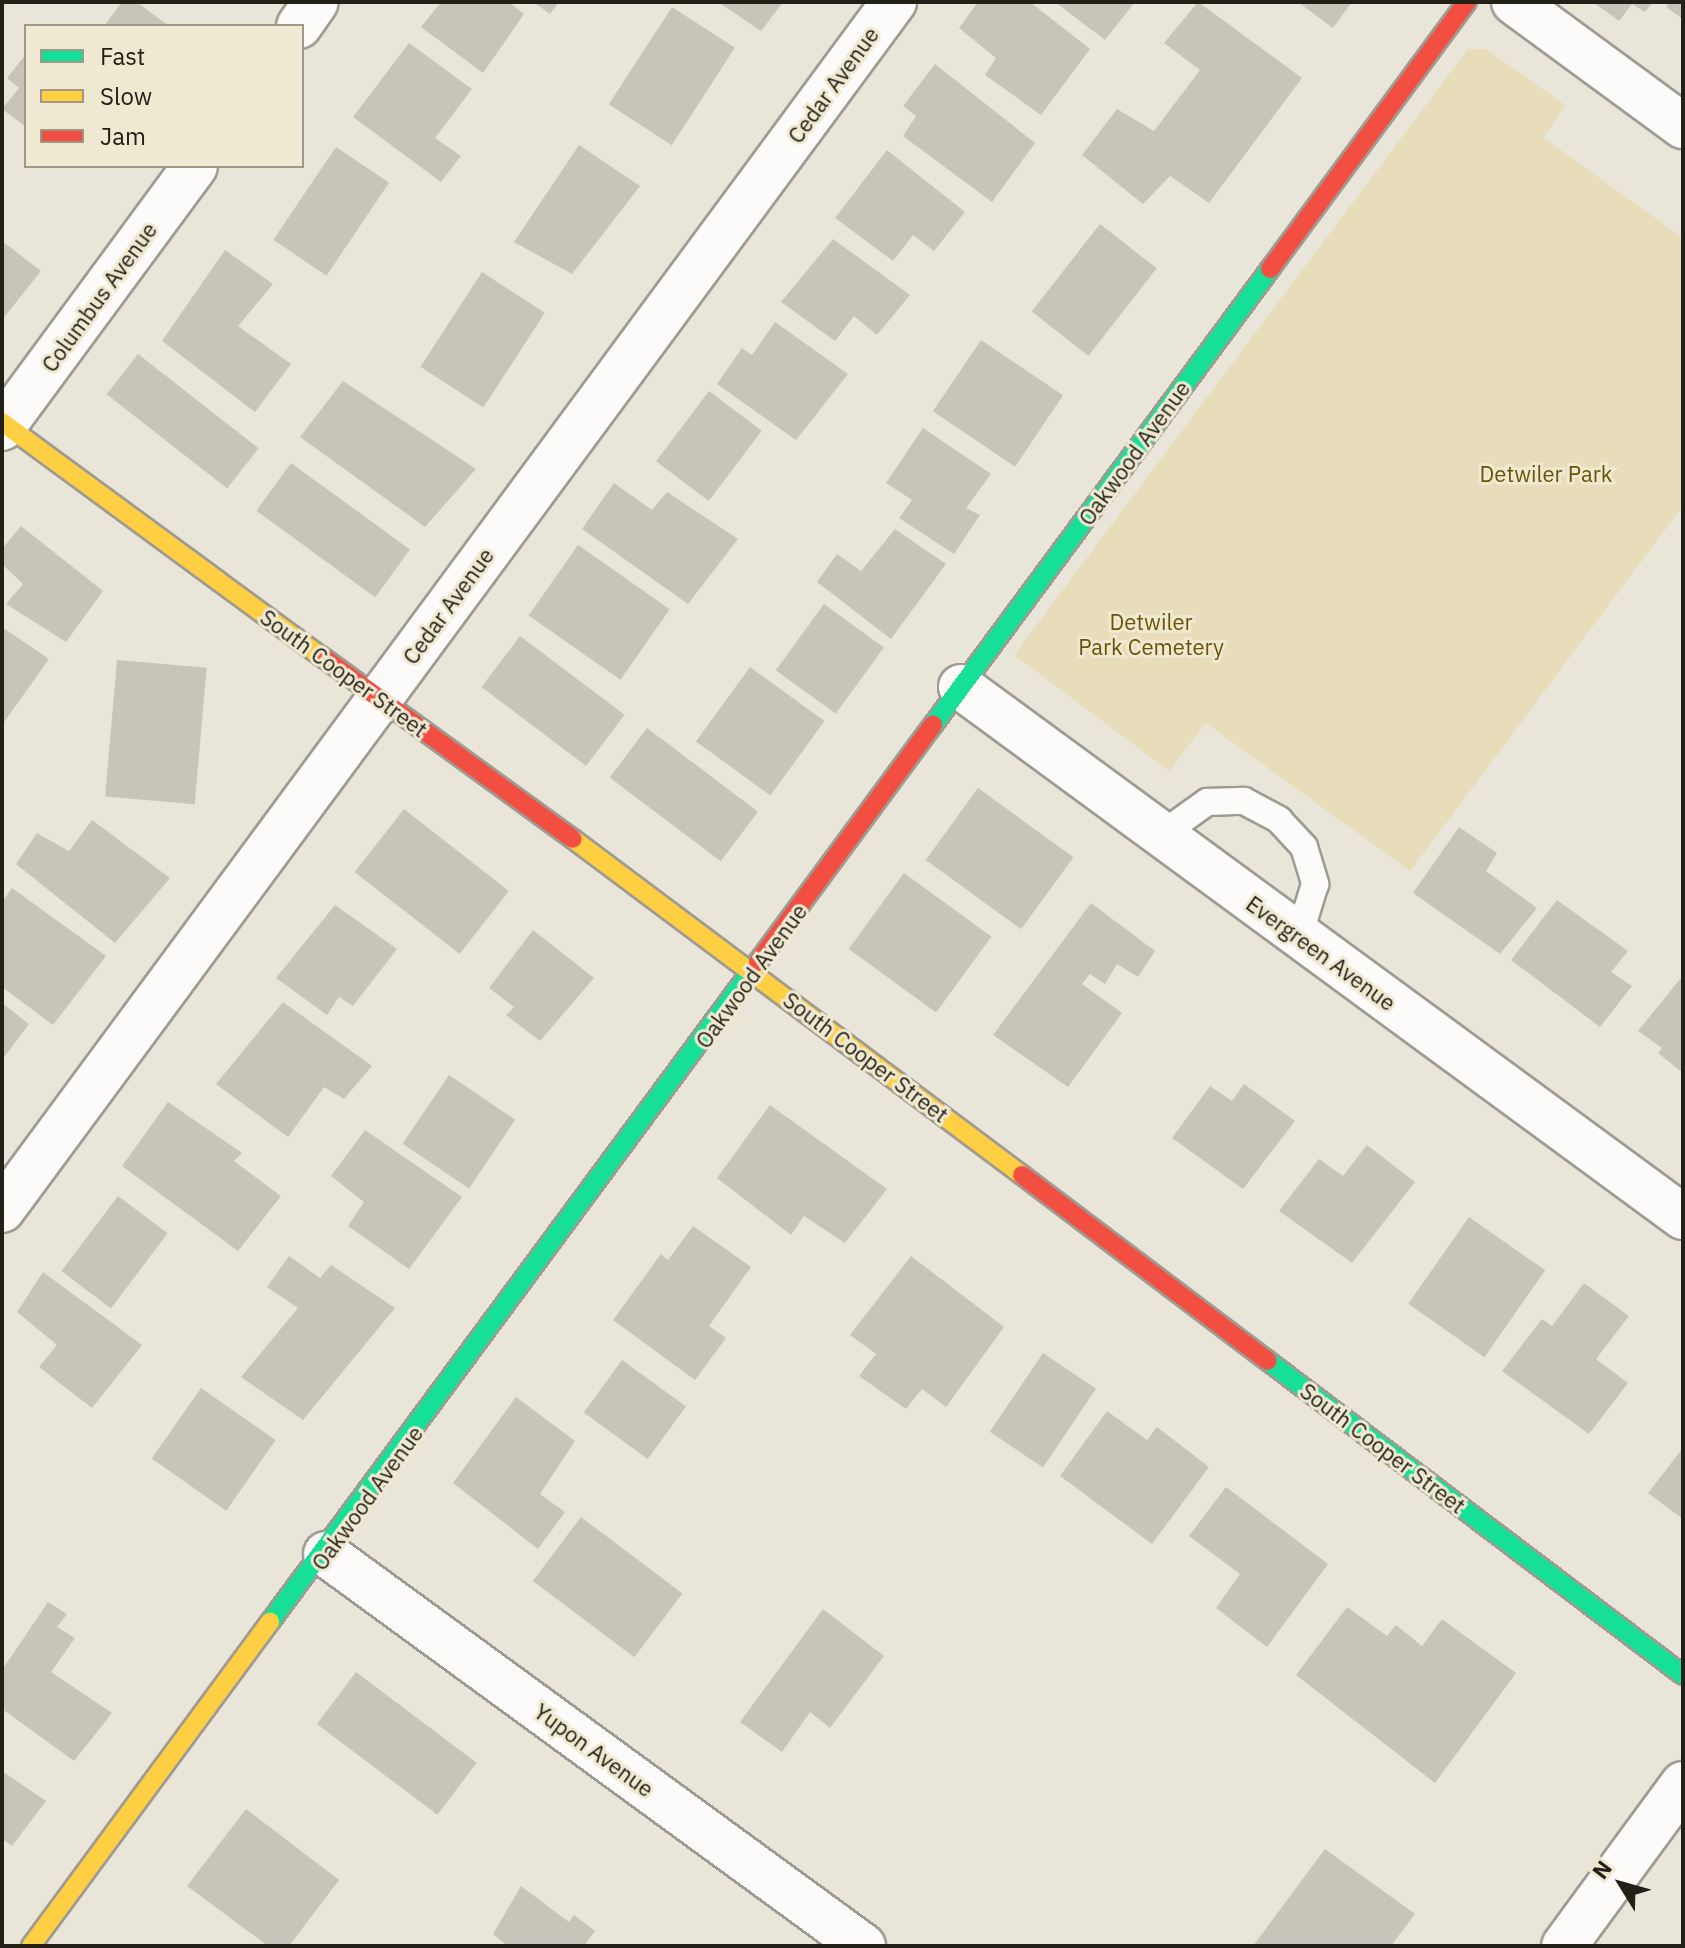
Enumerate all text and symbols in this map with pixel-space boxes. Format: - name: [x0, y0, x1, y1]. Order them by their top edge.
- street label: Cedar Avenue: [782, 22, 884, 148]
- legend: [24, 24, 304, 168]
- text: Fast: [100, 40, 145, 72]
- text: Slow: [100, 80, 152, 112]
- text: Jam: [100, 120, 146, 152]
- street label: Columbus Avenue: [36, 217, 162, 377]
- street label: Oakwood Avenue: [1073, 376, 1195, 530]
- park label: Detwiler Park: [1480, 461, 1612, 487]
- street label: Cedar Avenue: [397, 543, 499, 669]
- street label: South Cooper Street: [255, 604, 433, 742]
- park label: Detwiler Park Cemetery: [1078, 608, 1224, 660]
- street label: Evergreen Avenue: [1241, 890, 1401, 1016]
- street label: Oakwood Avenue: [690, 899, 812, 1053]
- street label: South Cooper Street: [778, 986, 954, 1128]
- street label: South Cooper Street: [1295, 1377, 1471, 1519]
- street label: Oakwood Avenue: [306, 1421, 428, 1575]
- street label: Yupon Avenue: [529, 1698, 659, 1802]
- north arrow: [1581, 1844, 1661, 1924]
- text: N: [1585, 1854, 1618, 1884]

